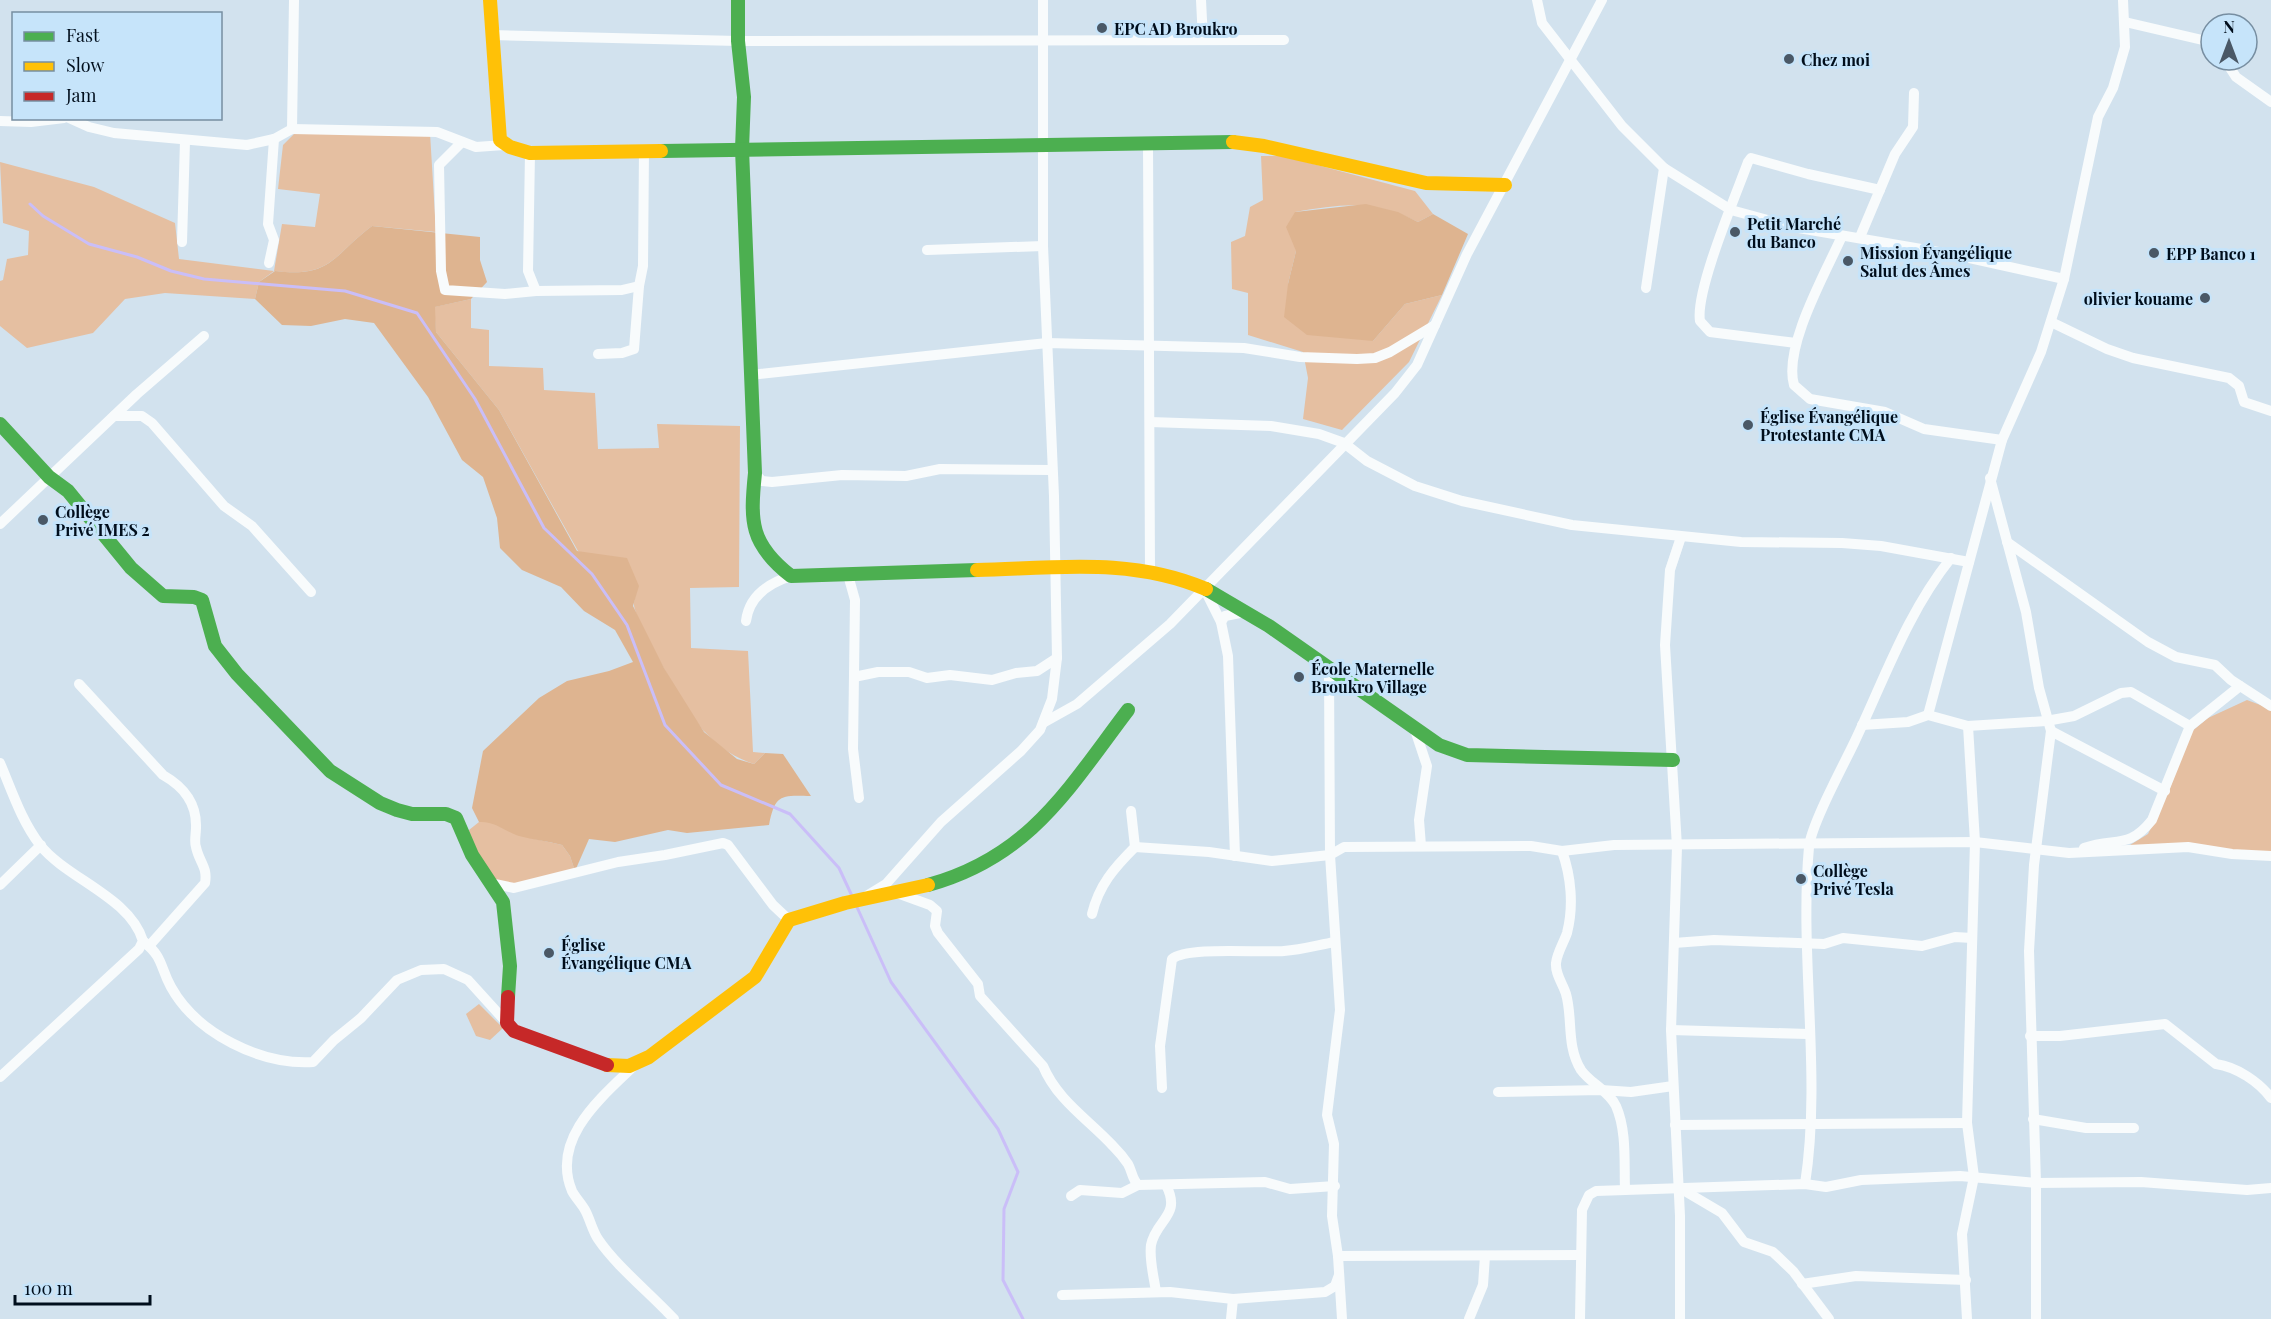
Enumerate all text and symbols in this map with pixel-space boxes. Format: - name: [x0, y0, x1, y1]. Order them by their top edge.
- legend: [12, 12, 222, 120]
- north arrow: [2199, 12, 2259, 72]
- text: N: [2223, 16, 2235, 37]
- place label: EPC AD Broukro: [1114, 18, 1238, 39]
- marker: EPC AD Broukro: [1095, 21, 1109, 35]
- text: Fast: [66, 23, 100, 47]
- place label: Chez moi: [1801, 49, 1870, 70]
- marker: Chez moi: [1782, 52, 1796, 66]
- text: Slow: [66, 53, 104, 77]
- text: Jam: [65, 83, 96, 107]
- place label: Petit Marché du Banco: [1747, 213, 1841, 252]
- marker: Petit Marché du Banco: [1728, 225, 1742, 239]
- place label: Mission Évangélique Salut des Âmes: [1860, 242, 2012, 281]
- place label: EPP Banco 1: [2166, 243, 2256, 264]
- marker: EPP Banco 1: [2147, 246, 2161, 260]
- marker: Mission Évangélique Salut des Âmes: [1841, 254, 1855, 268]
- place label: olivier kouame: [2084, 288, 2193, 309]
- marker: olivier kouame: [2198, 291, 2212, 305]
- place label: Église Évangélique Protestante CMA: [1760, 406, 1898, 445]
- marker: Église Évangélique Protestante CMA: [1741, 418, 1755, 432]
- place label: Collège Privé IMES 2: [55, 501, 150, 540]
- marker: Collège Privé IMES 2: [36, 513, 50, 527]
- place label: École Maternelle Broukro Village: [1311, 658, 1434, 697]
- marker: École Maternelle Broukro Village: [1292, 670, 1306, 684]
- place label: Collège Privé Tesla: [1813, 860, 1894, 899]
- marker: Collège Privé Tesla: [1794, 872, 1808, 886]
- place label: Église Évangélique CMA: [561, 934, 692, 973]
- marker: Église Évangélique CMA: [542, 946, 556, 960]
- scale bar: [15, 1268, 150, 1306]
- text: 100 m: [24, 1276, 73, 1300]

